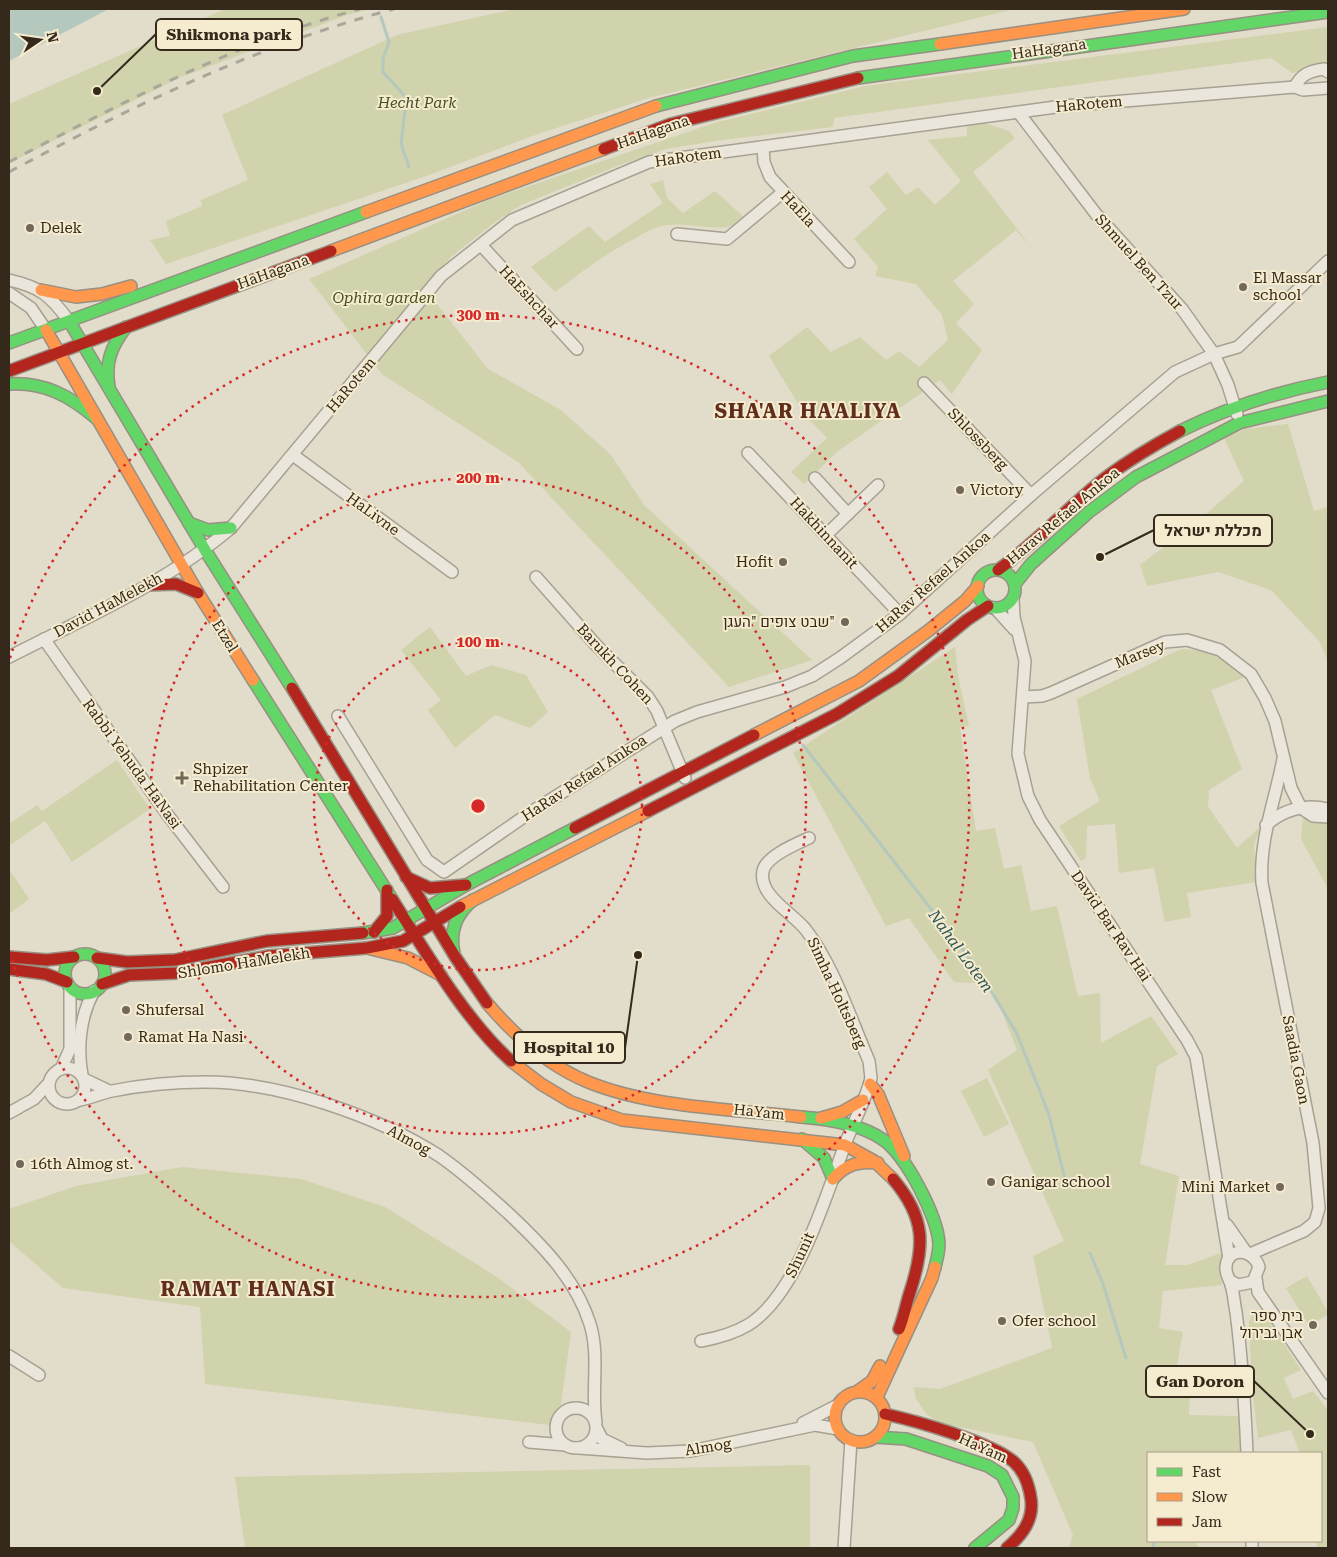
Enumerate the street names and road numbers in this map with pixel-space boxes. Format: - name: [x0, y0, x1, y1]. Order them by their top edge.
- street label: HaHagana: [1011, 35, 1087, 63]
- street label: HaRotem: [1055, 92, 1124, 116]
- street label: HaHagana: [615, 111, 691, 153]
- street label: HaRotem: [653, 143, 723, 171]
- street label: HaEla: [777, 187, 819, 231]
- street label: Shmuel Ben Tzur: [1091, 210, 1187, 314]
- street label: HaHagana: [235, 251, 311, 293]
- street label: HaEshchar: [495, 262, 563, 332]
- street label: HaRotem: [322, 353, 380, 417]
- street label: Shlossberg: [944, 404, 1012, 474]
- street label: Harav Refael Ankoa: [1003, 464, 1123, 568]
- street label: HaLivne: [343, 489, 403, 539]
- street label: Hakhinnanit: [786, 493, 862, 573]
- street label: HaRav Refael Ankoa: [872, 527, 994, 637]
- street label: David HaMelekh: [51, 569, 166, 641]
- street label: Etzel: [208, 616, 242, 656]
- street label: Barukh Cohen: [573, 620, 657, 708]
- street label: Marsey: [1112, 636, 1168, 672]
- street label: Rabbi Yehuda HaNasi: [79, 695, 185, 833]
- street label: HaRav Refael Ankoa: [518, 731, 650, 825]
- street label: David Bar Rav Hai: [1067, 867, 1155, 985]
- street label: Simha Holtsberg: [803, 935, 871, 1052]
- street label: Shlomo HaMelekh: [177, 944, 312, 982]
- street label: Saadia Gaon: [1279, 1014, 1314, 1106]
- street label: HaYam: [732, 1100, 786, 1124]
- street label: Almog: [384, 1121, 434, 1159]
- street label: Shunit: [782, 1229, 819, 1281]
- street label: HaYam: [956, 1429, 1010, 1467]
- street label: Almog: [684, 1434, 733, 1460]

